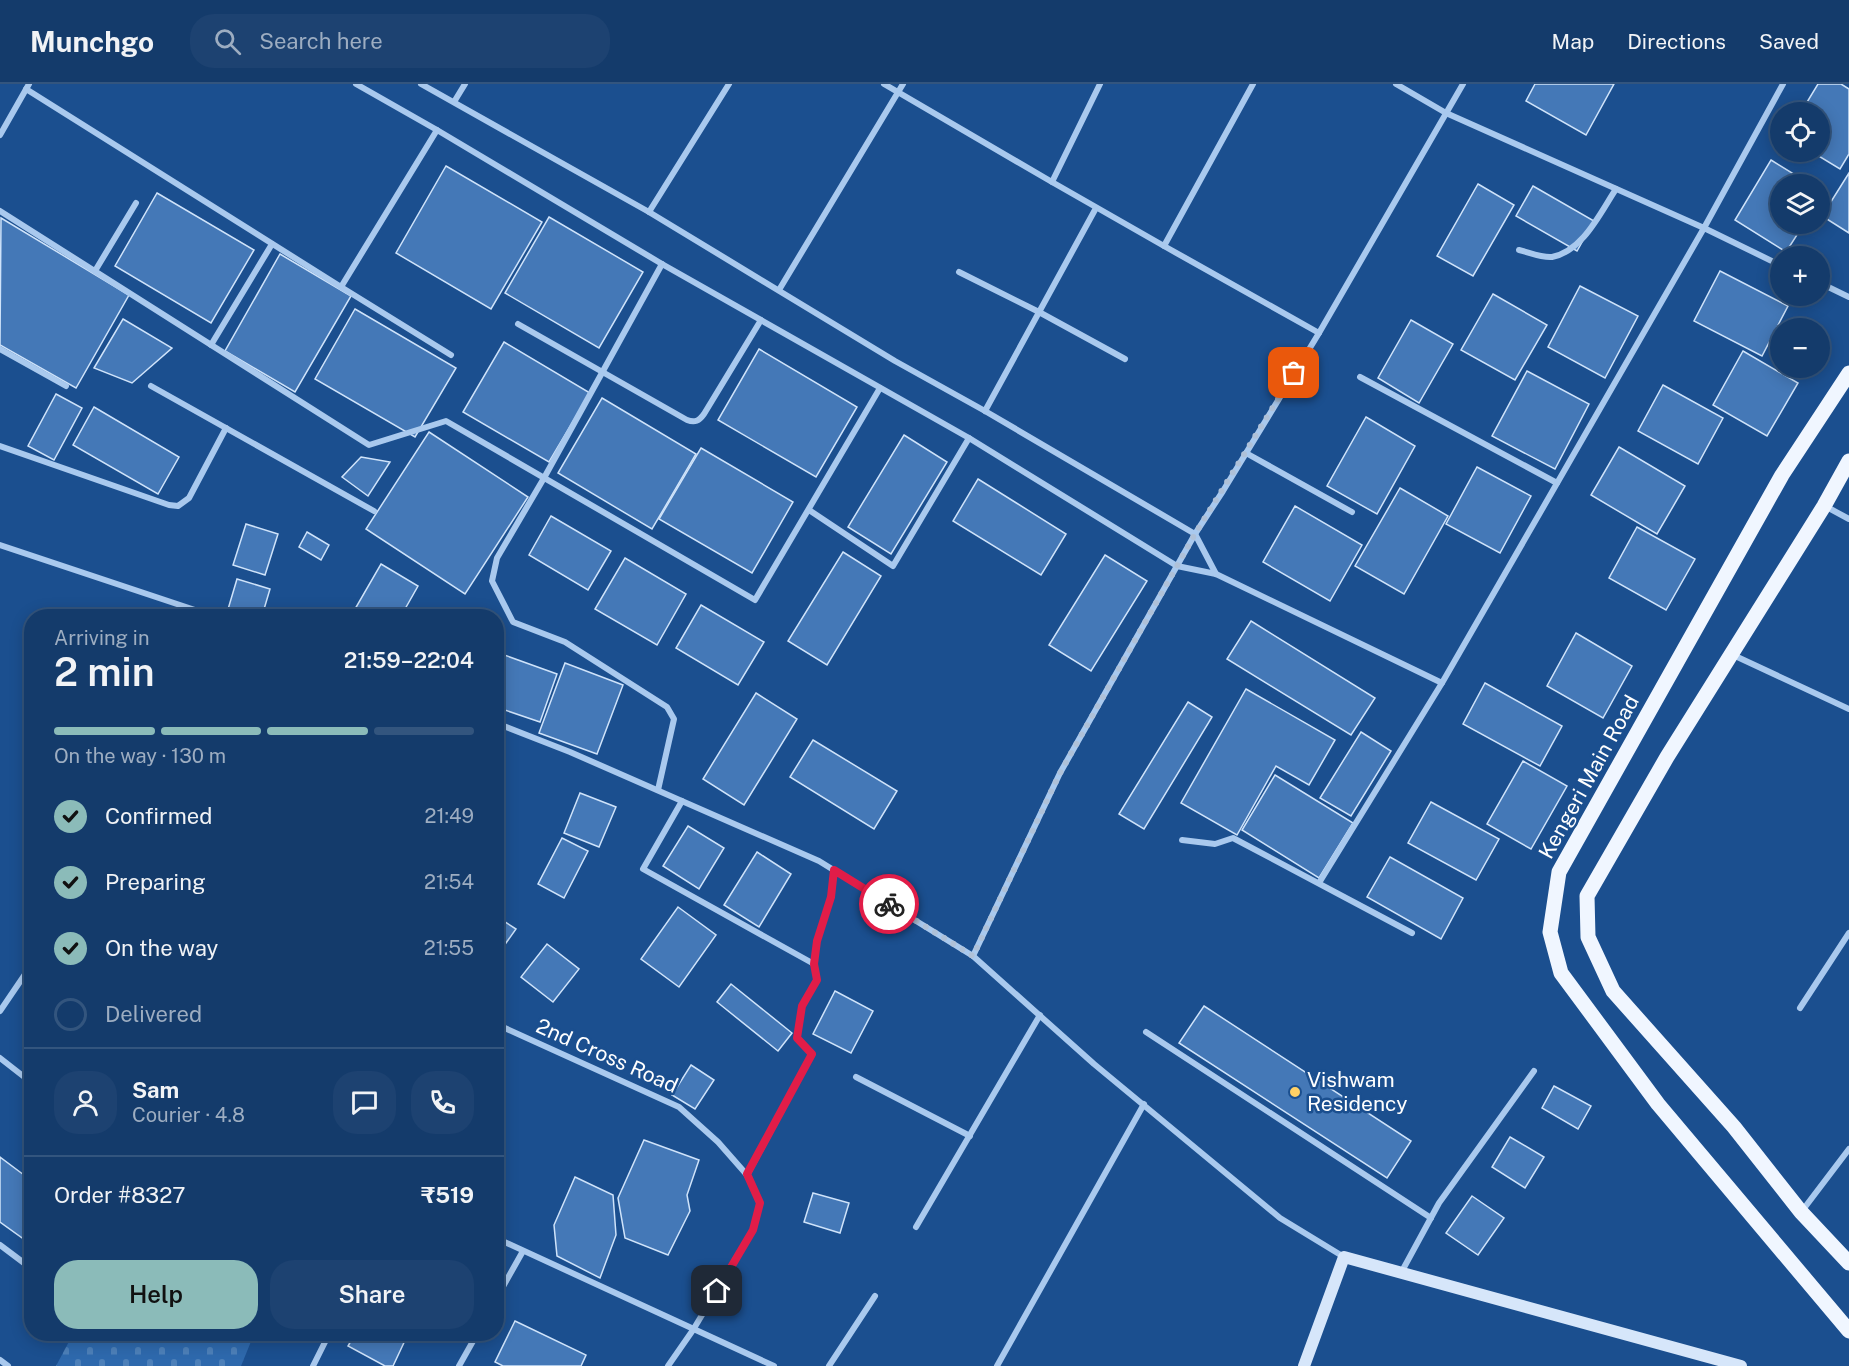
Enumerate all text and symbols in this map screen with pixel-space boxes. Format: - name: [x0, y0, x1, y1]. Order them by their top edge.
- search box: [190, 14, 610, 68]
- text: Munchgo: [30, 25, 154, 58]
- icon: search: [211, 25, 244, 58]
- text: Search here: [259, 28, 383, 54]
- text: Map: [1552, 29, 1594, 54]
- text: Directions: [1627, 29, 1726, 54]
- text: Saved: [1759, 29, 1819, 54]
- map controls: [1770, 102, 1830, 378]
- button: locate: [1770, 102, 1830, 162]
- button: layers: [1770, 174, 1830, 234]
- button: +: [1770, 246, 1830, 306]
- button: −: [1770, 318, 1830, 378]
- pin: [1268, 347, 1319, 398]
- icon: bag: [1277, 356, 1310, 389]
- text: Arriving in: [54, 626, 149, 650]
- text: 21:59–22:04: [344, 647, 474, 673]
- text: 2 min: [54, 649, 155, 695]
- street label: Kengeri Main Road: [1533, 691, 1644, 863]
- text: On the way · 130 m: [54, 744, 226, 768]
- icon: check: [54, 800, 87, 833]
- text: Confirmed: [105, 803, 212, 829]
- text: 21:49: [425, 804, 474, 828]
- icon: check: [54, 866, 87, 899]
- text: Preparing: [105, 869, 206, 895]
- text: 21:54: [424, 870, 474, 894]
- courier: [859, 874, 919, 934]
- icon: bike: [873, 888, 906, 921]
- icon: check: [54, 932, 87, 965]
- text: On the way: [105, 935, 218, 961]
- text: 21:55: [424, 936, 474, 960]
- text: Delivered: [105, 1001, 202, 1027]
- street label: 2nd Cross Road: [532, 1013, 682, 1098]
- place label: Vishwam Residency: [1307, 1067, 1408, 1116]
- button: person: [54, 1071, 117, 1134]
- button: chat: [333, 1071, 396, 1134]
- button: phone: [411, 1071, 474, 1134]
- text: Sam: [132, 1077, 179, 1103]
- marker: Vishwam Residency: [1288, 1085, 1302, 1099]
- text: Courier · 4.8: [132, 1103, 245, 1127]
- text: Order #8327: [54, 1182, 186, 1208]
- text: ₹519: [421, 1182, 474, 1208]
- button: Help: [54, 1260, 258, 1329]
- button: Share: [270, 1260, 474, 1329]
- pin: [691, 1265, 742, 1316]
- icon: home: [700, 1274, 733, 1307]

